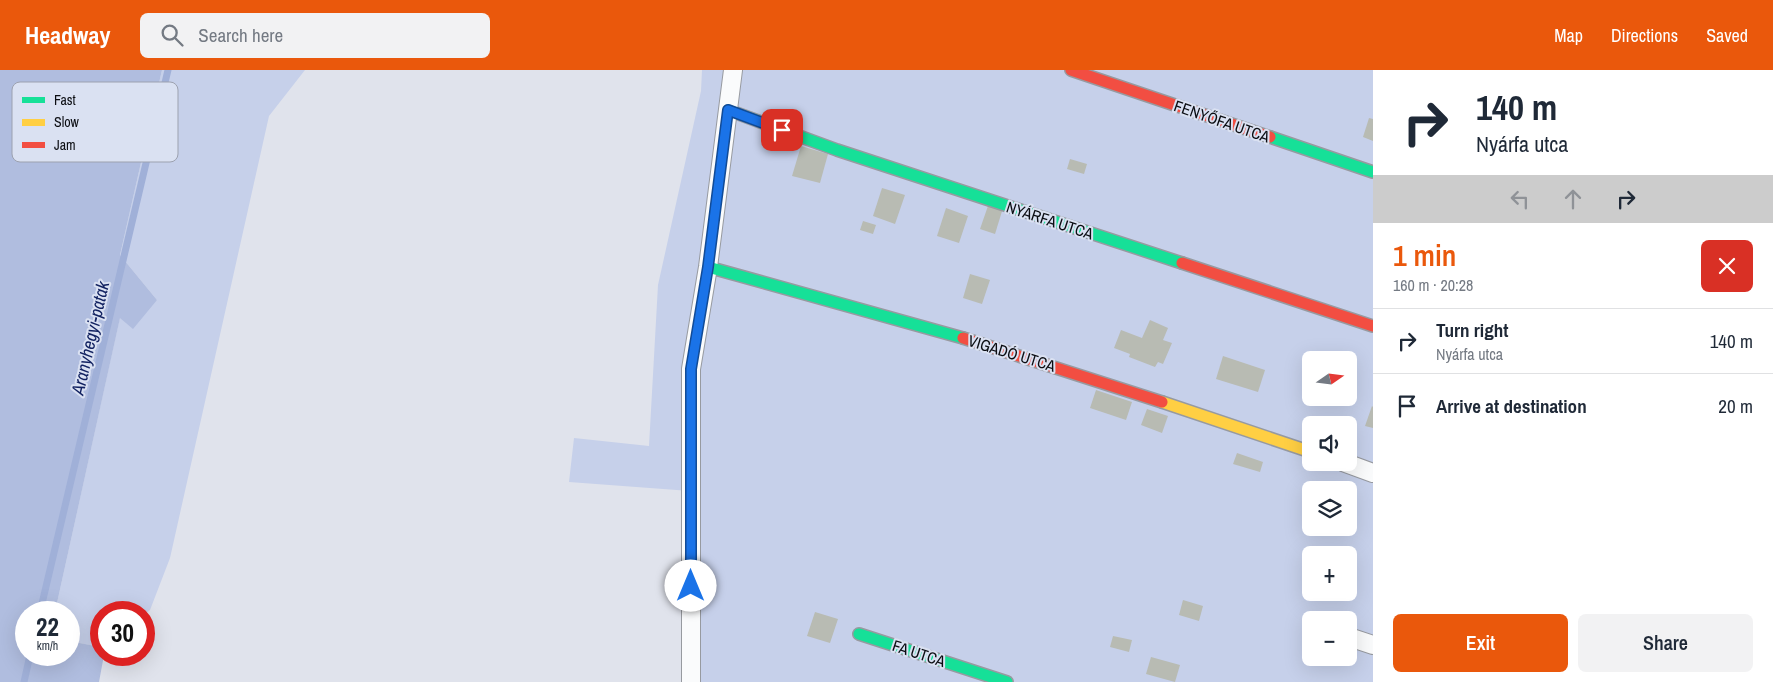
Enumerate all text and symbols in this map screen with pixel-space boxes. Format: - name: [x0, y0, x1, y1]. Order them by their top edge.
- search box: [140, 13, 490, 58]
- text: Headway: [25, 19, 110, 51]
- icon: search: [158, 21, 186, 49]
- text: Search here: [198, 22, 283, 48]
- text: Map: [1554, 23, 1583, 48]
- text: Directions: [1611, 23, 1678, 48]
- text: Saved: [1706, 23, 1748, 48]
- legend: [12, 82, 178, 162]
- text: 140 m: [1476, 84, 1557, 131]
- icon: right: [1393, 90, 1458, 155]
- text: Fast: [54, 91, 76, 109]
- street label: FENYŐFA UTCA: [1171, 94, 1273, 148]
- pin: [761, 109, 803, 151]
- text: Slow: [54, 113, 80, 131]
- icon: arrive: [768, 116, 796, 144]
- text: Nyárfa utca: [1476, 129, 1568, 159]
- text: Jam: [54, 136, 76, 154]
- icon: left: [1506, 185, 1534, 213]
- icon: ahead: [1559, 185, 1587, 213]
- icon: right: [1612, 185, 1640, 213]
- street label: NYÁRFA UTCA: [1004, 196, 1097, 244]
- text: 1 min: [1393, 235, 1456, 275]
- button: close: [1701, 240, 1753, 292]
- text: 160 m · 20:28: [1393, 274, 1473, 296]
- water label: Aranyhegyi-patak: [65, 278, 115, 398]
- text: Turn right: [1436, 317, 1508, 343]
- icon: right: [1393, 327, 1421, 355]
- text: 140 m: [1710, 328, 1753, 354]
- street label: VIGADÓ UTCA: [966, 329, 1059, 377]
- text: Nyárfa utca: [1436, 343, 1503, 365]
- north arrow: [1302, 351, 1358, 406]
- map controls: [1302, 351, 1357, 666]
- icon: arrive: [1393, 392, 1421, 420]
- text: Arrive at destination: [1436, 393, 1587, 419]
- text: 20 m: [1718, 393, 1753, 419]
- button: sound: [1302, 416, 1357, 471]
- button: layers: [1302, 481, 1357, 536]
- button: +: [1302, 546, 1357, 601]
- position arrow: [664, 559, 716, 611]
- speed limit sign: 30: [90, 601, 155, 666]
- text: 22: [36, 610, 59, 644]
- button: −: [1302, 611, 1357, 666]
- button: Exit: [1393, 614, 1568, 672]
- button: Share: [1578, 614, 1753, 672]
- street label: FA UTCA: [890, 634, 949, 672]
- text: km/h: [37, 638, 58, 654]

